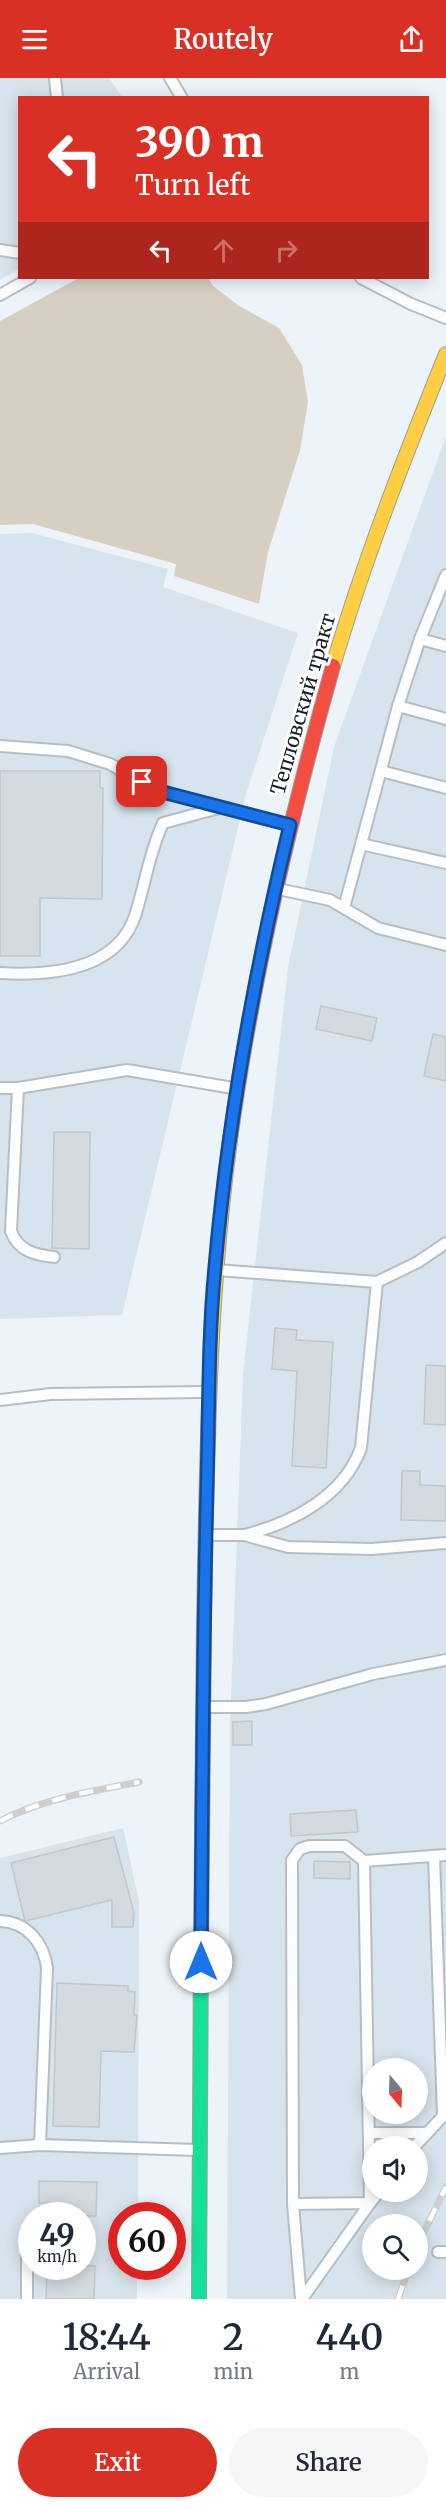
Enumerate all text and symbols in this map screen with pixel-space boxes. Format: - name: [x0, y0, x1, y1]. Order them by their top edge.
- text: Routely: [173, 22, 273, 56]
- icon: menu: [18, 23, 51, 56]
- icon: share: [395, 23, 428, 56]
- text: 390 m: [135, 116, 264, 168]
- icon: left: [36, 120, 114, 198]
- text: Turn left: [135, 168, 250, 202]
- icon: left: [144, 234, 177, 267]
- icon: ahead: [207, 234, 240, 267]
- icon: right: [270, 234, 303, 267]
- street label: Тепловский тракт: [265, 610, 340, 798]
- pin: [116, 756, 167, 807]
- icon: arrive: [125, 765, 158, 798]
- position arrow: [169, 1930, 233, 1994]
- north arrow: [362, 2058, 428, 2124]
- map controls: [362, 2058, 428, 2280]
- button: sound: [362, 2136, 428, 2202]
- speed limit sign: 60: [108, 2202, 186, 2280]
- button: search: [362, 2214, 428, 2280]
- text: 49: [39, 2215, 75, 2253]
- text: km/h: [37, 2247, 77, 2266]
- text: 18:44: [63, 2315, 151, 2360]
- text: 2: [223, 2315, 244, 2360]
- text: 440: [316, 2315, 383, 2360]
- text: Arrival: [73, 2359, 140, 2384]
- text: min: [213, 2359, 253, 2384]
- text: m: [340, 2359, 359, 2384]
- button: Exit: [18, 2428, 217, 2497]
- button: Share: [229, 2428, 428, 2497]

